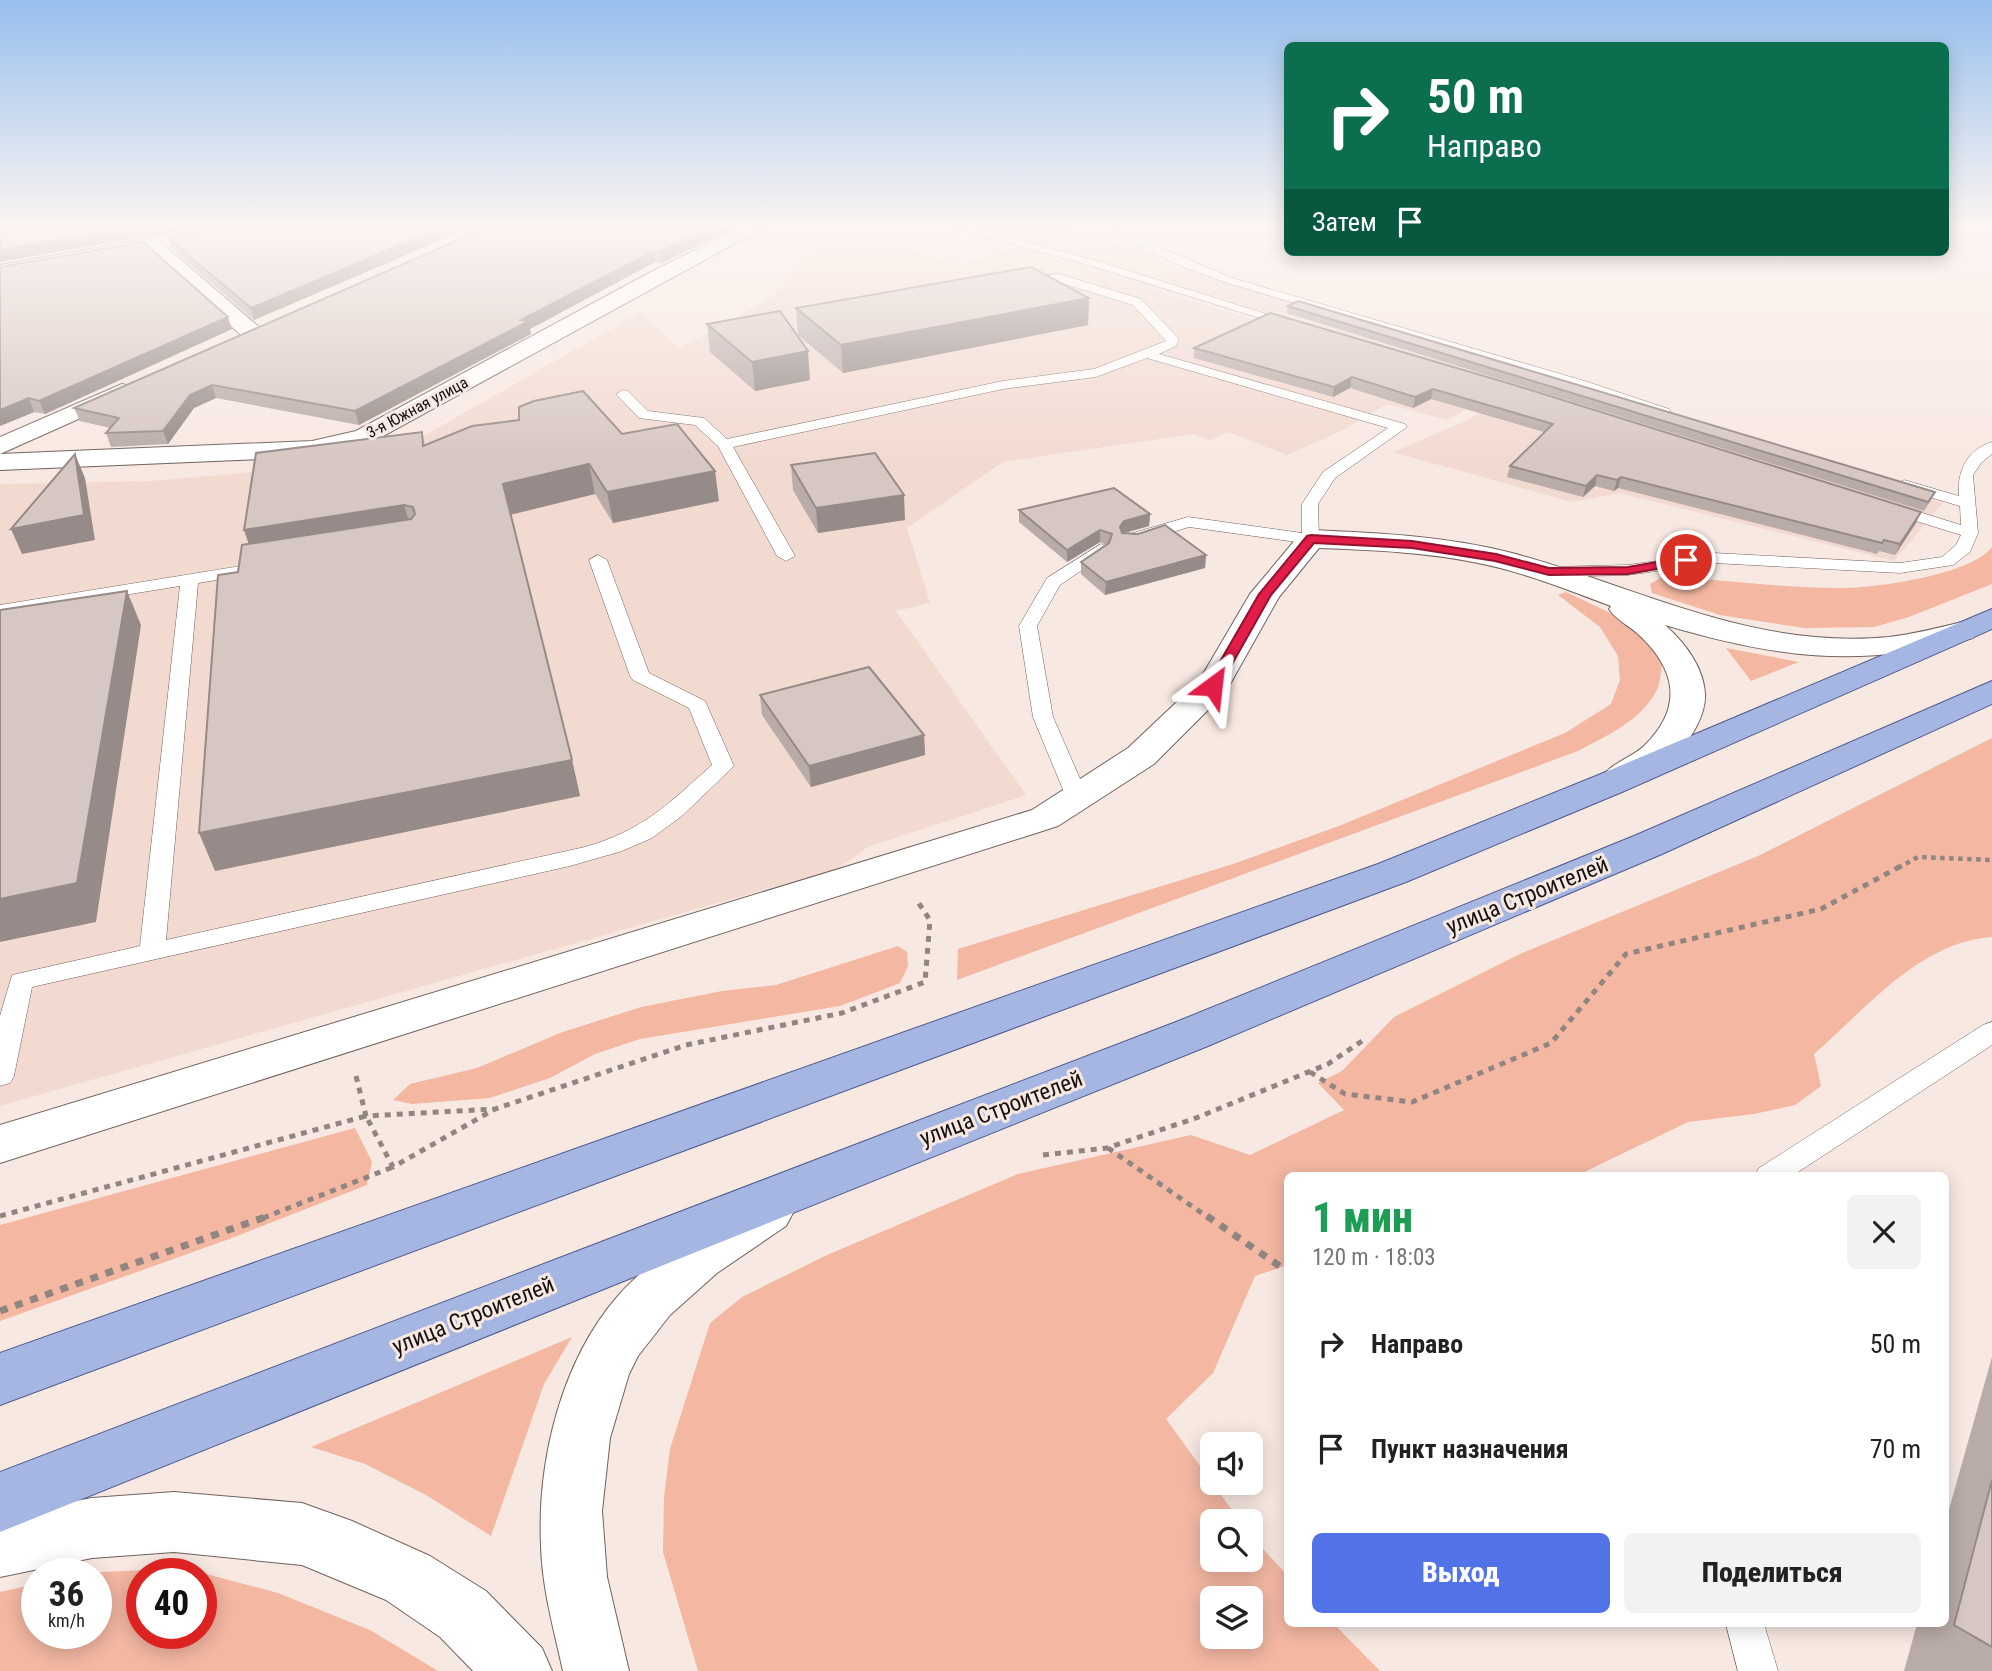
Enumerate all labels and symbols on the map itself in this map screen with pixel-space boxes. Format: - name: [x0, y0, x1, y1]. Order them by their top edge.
- street label: 3-я Южная улица: [363, 373, 471, 442]
- pin: [1656, 530, 1716, 590]
- position arrow: [1176, 649, 1250, 723]
- street label: улица Строителей: [1442, 851, 1612, 940]
- street label: улица Строителей: [916, 1065, 1086, 1152]
- street label: улица Строителей: [388, 1271, 558, 1360]
- speed limit sign: 40: [126, 1558, 217, 1649]

